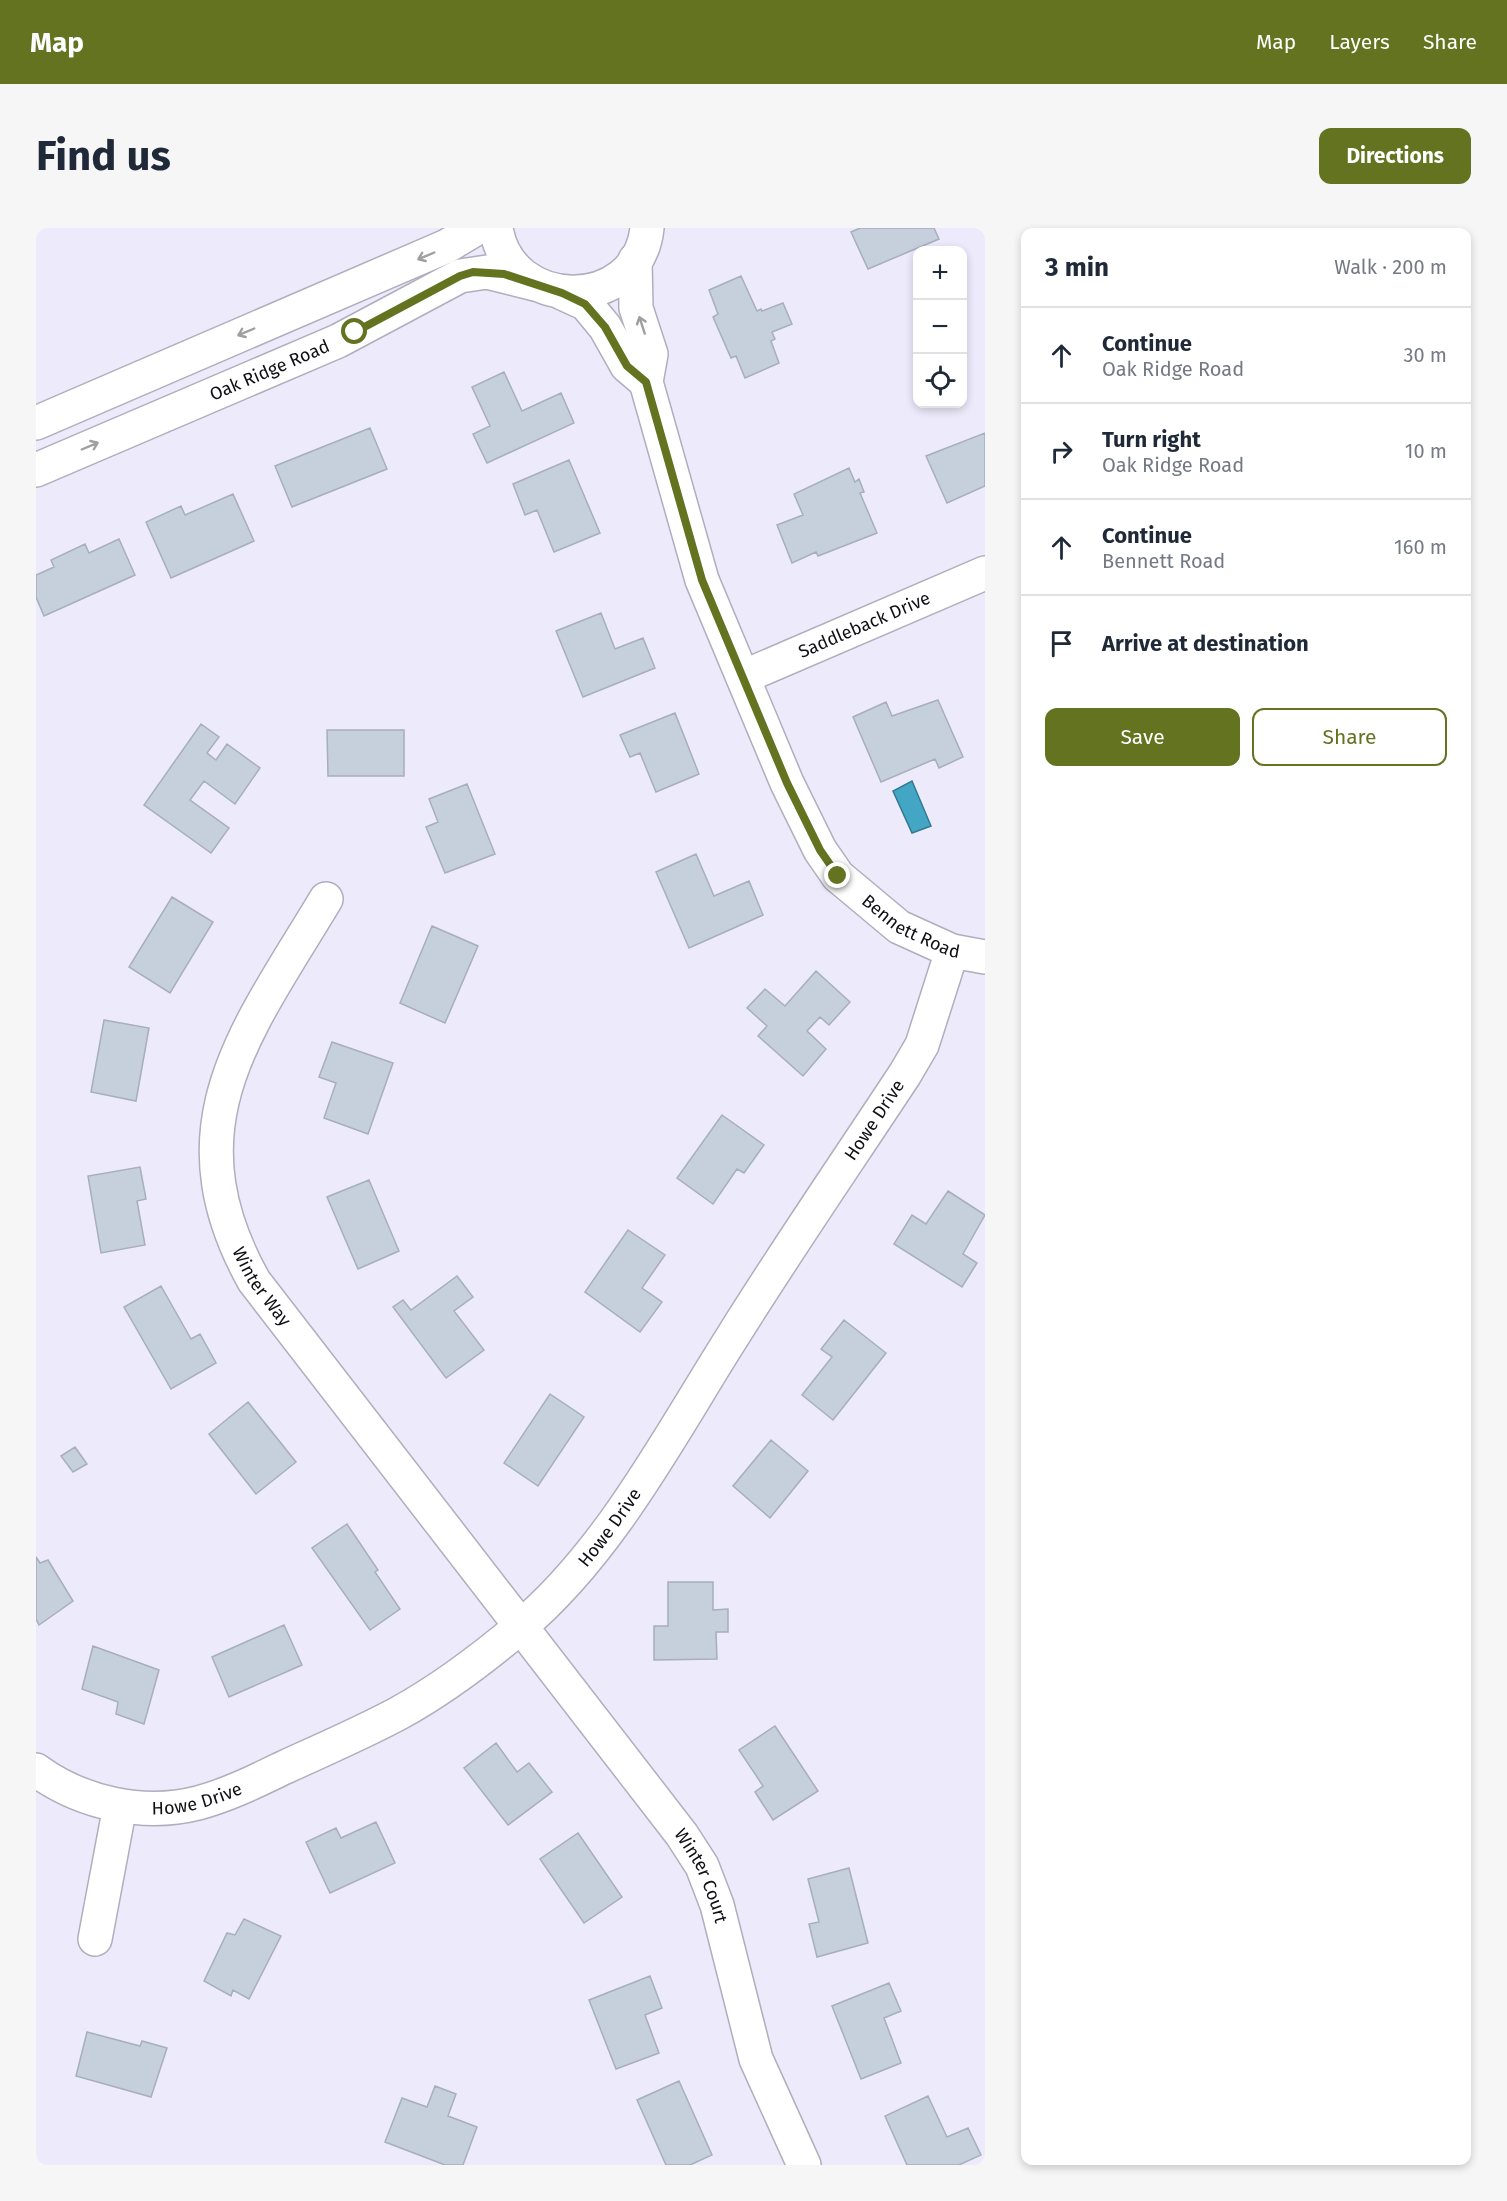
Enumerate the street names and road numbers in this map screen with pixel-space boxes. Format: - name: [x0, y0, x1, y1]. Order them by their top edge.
- street label: Oak Ridge Road: [206, 335, 333, 405]
- street label: Saddleback Drive: [795, 587, 934, 663]
- street label: Bennett Road: [857, 890, 962, 963]
- street label: Howe Drive: [840, 1075, 909, 1165]
- street label: Winter Way: [228, 1243, 296, 1331]
- street label: Howe Drive: [573, 1484, 646, 1571]
- street label: Howe Drive: [151, 1777, 245, 1819]
- street label: Winter Court: [670, 1824, 732, 1926]

